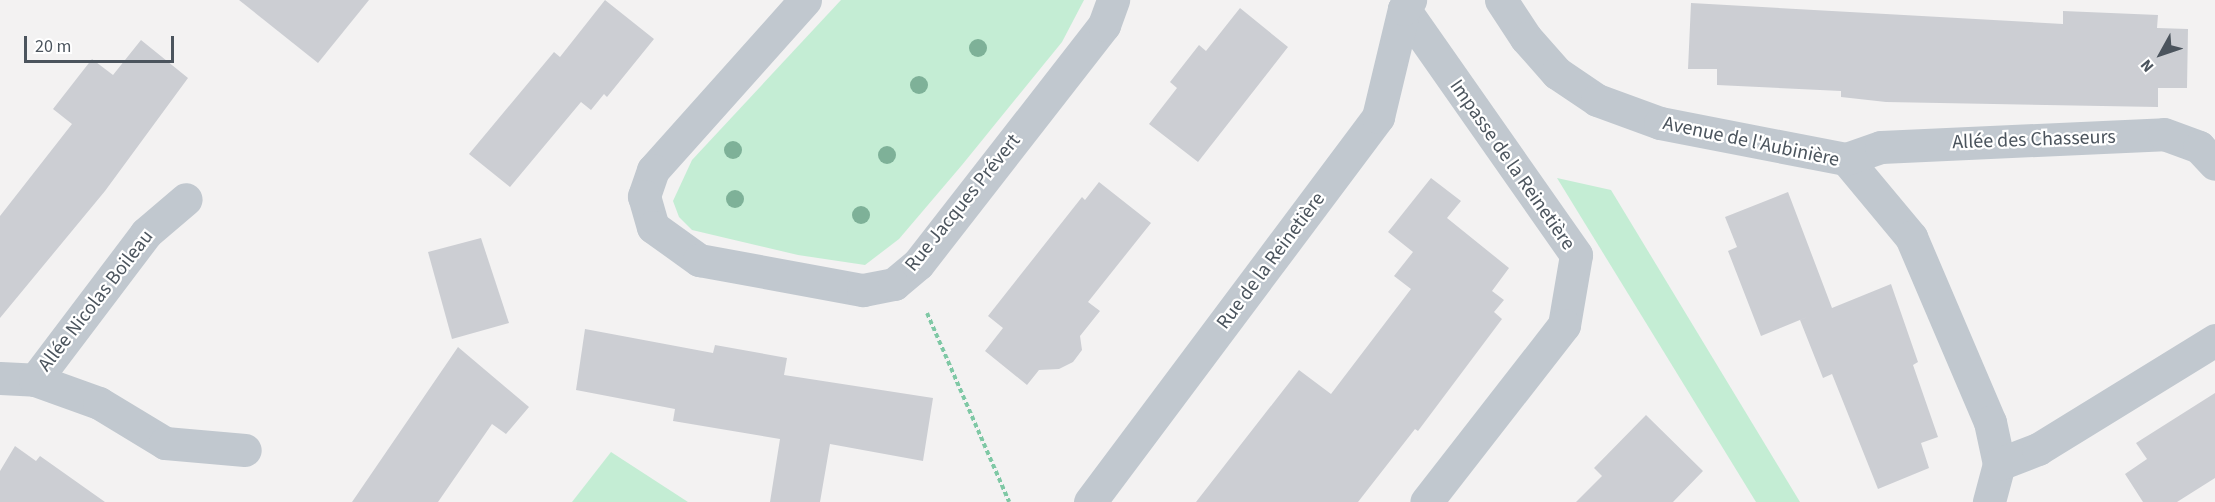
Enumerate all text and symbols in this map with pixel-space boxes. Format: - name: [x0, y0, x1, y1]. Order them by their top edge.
- scale bar: [27, 24, 177, 62]
- north arrow: [2131, 24, 2191, 84]
- text: 20 m: [35, 34, 71, 59]
- text: N: [2135, 54, 2159, 77]
- street label: Impasse de la Reinetière: [1444, 75, 1580, 255]
- street label: Avenue de l'Aubinière: [1661, 112, 1841, 172]
- street label: Allée des Chasseurs: [1952, 125, 2116, 155]
- street label: Rue Jacques Prévert: [900, 129, 1026, 277]
- street label: Rue de la Reinetière: [1212, 188, 1330, 334]
- street label: Allée Nicolas Boileau: [33, 225, 159, 377]

